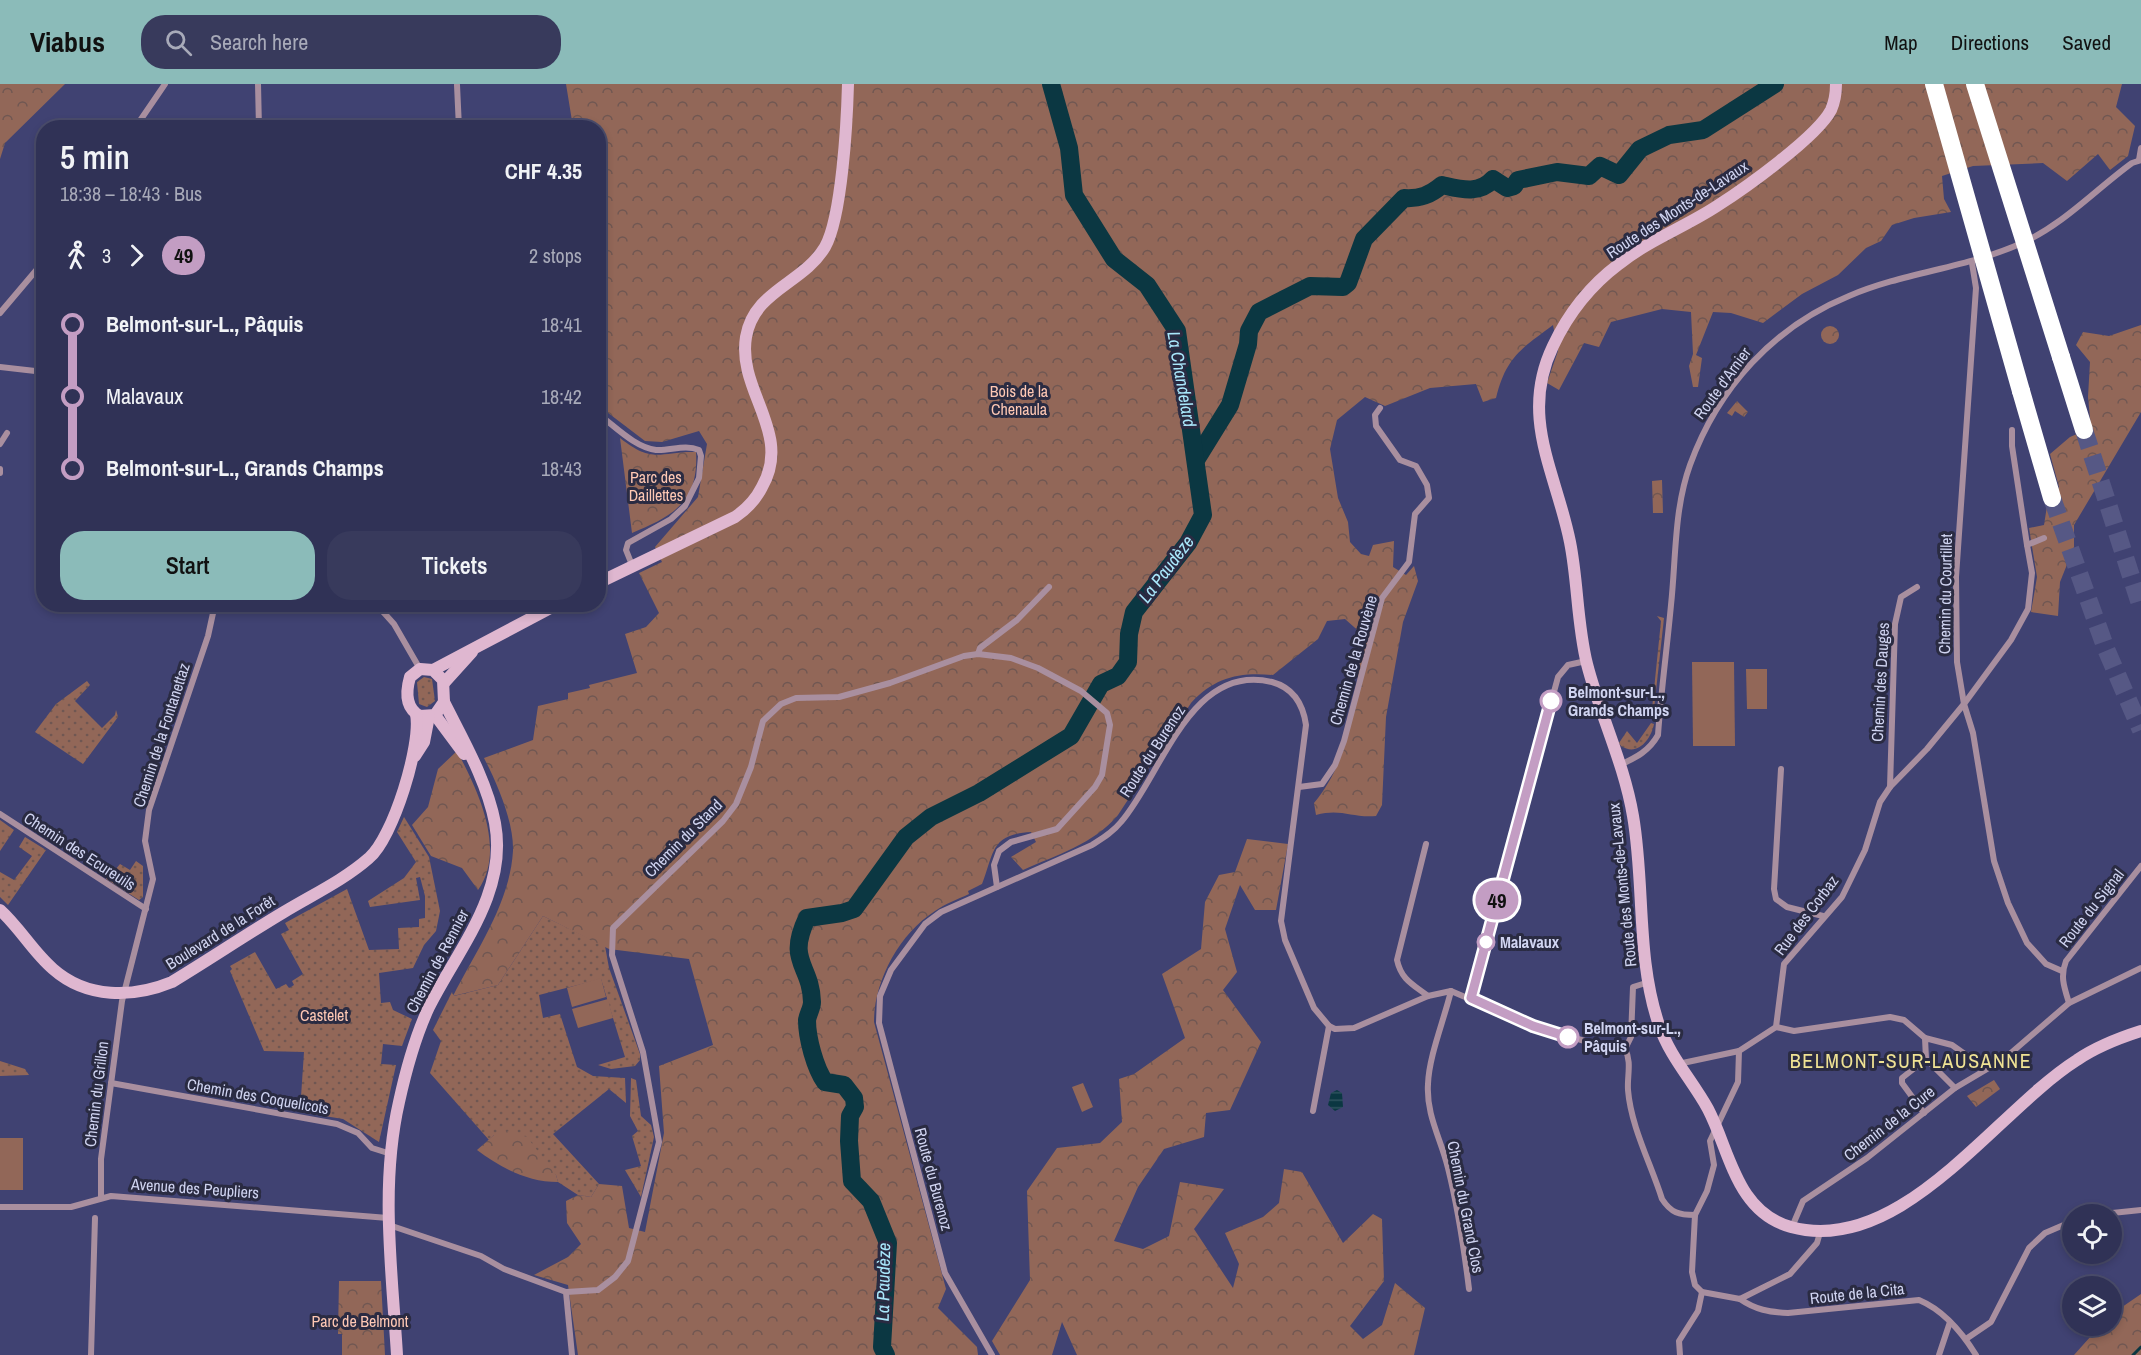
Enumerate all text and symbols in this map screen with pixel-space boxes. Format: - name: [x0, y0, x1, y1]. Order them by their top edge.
- search box: [141, 15, 561, 69]
- text: Viabus: [30, 23, 105, 61]
- icon: search: [162, 26, 195, 59]
- text: Search here: [210, 27, 308, 57]
- text: Map: [1884, 28, 1918, 57]
- text: Directions: [1951, 28, 2029, 57]
- text: Saved: [2062, 28, 2111, 57]
- text: 5 min: [60, 135, 130, 179]
- street label: Route des Monts-de-Lavaux: [1602, 155, 1752, 263]
- text: CHF 4.35: [505, 156, 582, 186]
- text: 18:38 – 18:43 · Bus: [60, 180, 202, 207]
- icon: walk: [60, 239, 93, 272]
- icon: forward: [120, 239, 153, 272]
- text: 49: [174, 241, 193, 270]
- text: 3: [102, 242, 111, 269]
- text: 2 stops: [529, 242, 582, 269]
- text: Belmont-sur-L., Pâquis: [106, 309, 303, 339]
- text: 18:41: [541, 311, 582, 338]
- water label: La Chandelard: [1161, 329, 1203, 430]
- street label: Route d'Arnier: [1688, 342, 1756, 424]
- park label: Bois de la Chenaula: [990, 380, 1049, 420]
- text: Malavaux: [106, 381, 183, 411]
- text: 18:42: [541, 383, 582, 410]
- text: Belmont-sur-L., Grands Champs: [106, 453, 384, 483]
- text: 18:43: [541, 455, 582, 482]
- park label: Parc des Daillettes: [629, 466, 683, 506]
- water label: La Paudèze: [1132, 530, 1200, 608]
- button: Start: [60, 531, 315, 600]
- button: Tickets: [327, 531, 582, 600]
- street label: Chemin du Courtillet: [1933, 533, 1957, 654]
- street label: Chemin de la Rouvène: [1324, 592, 1382, 728]
- street label: Chemin des Dauges: [1866, 622, 1894, 742]
- street label: Chemin de la Fontanettaz: [127, 660, 195, 810]
- place label: Belmont-sur-L., Grands Champs: [1568, 681, 1669, 721]
- marker: Belmont-sur-L., Grands Champs: [1540, 690, 1562, 712]
- street label: Route du Burenoz: [1114, 700, 1190, 801]
- street label: Chemin du Stand: [639, 794, 727, 882]
- street label: Route des Monts-de-Lavaux: [1602, 801, 1642, 968]
- street label: Chemin des Ecureuils: [20, 807, 140, 895]
- street label: Route du Signal: [2053, 864, 2129, 952]
- street label: Rue des Corbaz: [1769, 870, 1844, 959]
- line badge: 49: [1470, 880, 1524, 920]
- text: 49: [1487, 886, 1507, 915]
- street label: Boulevard de la Forêt: [161, 889, 279, 974]
- street label: Chemin de Rennier: [400, 905, 474, 1017]
- place label: Malavaux: [1500, 931, 1560, 953]
- marker: Malavaux: [1477, 933, 1495, 951]
- park label: Castelet: [300, 1004, 348, 1026]
- place label: Belmont-sur-L., Pâquis: [1584, 1017, 1681, 1057]
- marker: Belmont-sur-L., Pâquis: [1557, 1026, 1579, 1048]
- street label: Chemin du Grillon: [79, 1040, 113, 1148]
- district label: BELMONT-SUR-LAUSANNE: [1790, 1047, 2032, 1074]
- street label: Chemin des Coquelicots: [185, 1073, 331, 1119]
- street label: Chemin de la Cure: [1839, 1080, 1939, 1166]
- street label: Route du Burenoz: [910, 1125, 958, 1233]
- street label: Chemin du Grand Clos: [1442, 1139, 1490, 1275]
- street label: Avenue des Peupliers: [129, 1172, 260, 1203]
- map controls: [2062, 1204, 2122, 1336]
- button: locate: [2062, 1204, 2122, 1264]
- water label: La Paudèze: [870, 1242, 896, 1322]
- button: layers: [2062, 1276, 2122, 1336]
- street label: Route de la Cita: [1809, 1277, 1906, 1309]
- park label: Parc de Belmont: [312, 1310, 409, 1332]

